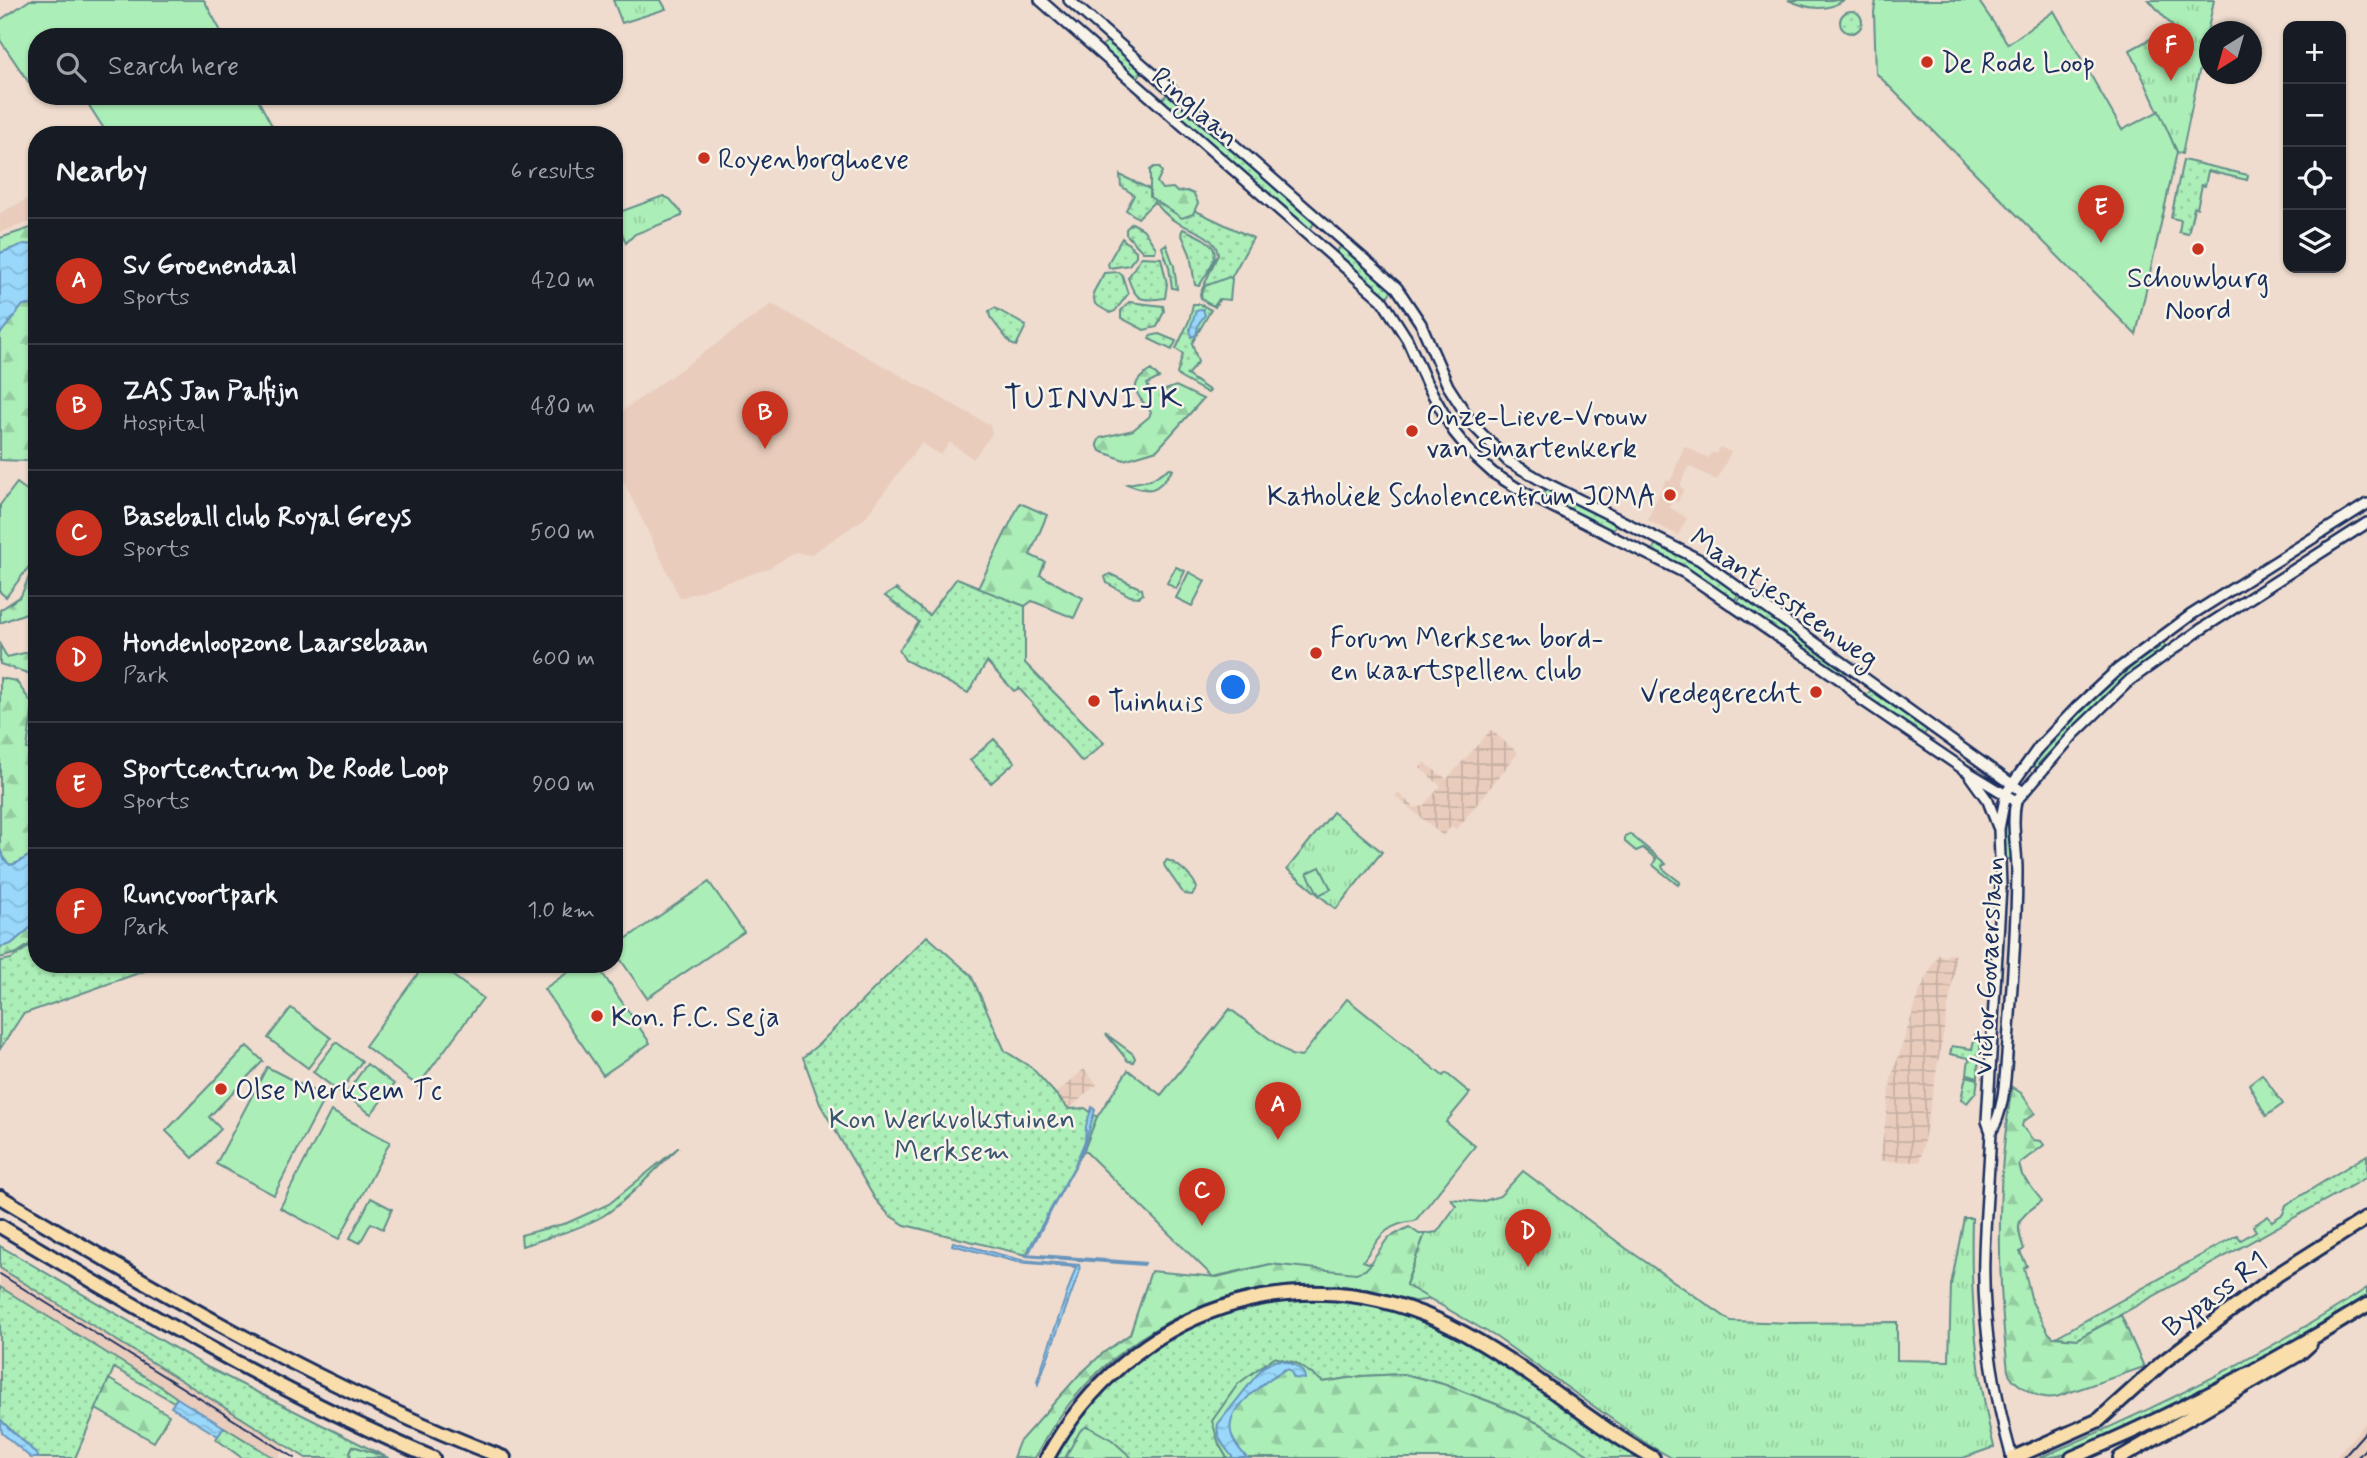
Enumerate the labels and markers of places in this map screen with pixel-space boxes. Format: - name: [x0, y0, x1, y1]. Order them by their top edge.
- pin: F: [2148, 23, 2194, 81]
- place label: De Rode Loop: [1941, 46, 2095, 83]
- marker: De Rode Loop: [1919, 54, 1935, 70]
- place label: Royenborghoeve: [718, 142, 909, 181]
- marker: Royenborghoeve: [696, 150, 712, 166]
- pin: E: [2078, 185, 2124, 243]
- marker: Schouwburg Noord: [2190, 241, 2206, 257]
- place label: Schouwburg Noord: [2127, 261, 2269, 330]
- pin: B: [742, 391, 788, 449]
- place label: Onze-Lieve-Vrouw van Smartenkerk: [1426, 399, 1647, 468]
- marker: Onze-Lieve-Vrouw van Smartenkerk: [1404, 423, 1420, 439]
- place label: Katholiek Scholencentrum JOMA: [1267, 479, 1656, 516]
- marker: Katholiek Scholencentrum JOMA: [1662, 487, 1678, 503]
- place label: Forum Merksem bord- en kaartspellen club: [1330, 621, 1604, 690]
- marker: Forum Merksem bord- en kaartspellen club: [1308, 645, 1324, 661]
- place label: Vredegerecht: [1640, 676, 1803, 713]
- marker: Vredegerecht: [1808, 684, 1824, 700]
- place label: Tuinhuis: [1108, 685, 1203, 722]
- marker: Tuinhuis: [1086, 693, 1102, 709]
- place label: Kon. F.C. Seja: [611, 1000, 780, 1037]
- marker: Kon. F.C. Seja: [589, 1008, 605, 1024]
- place label: Olse Merksem Tc: [235, 1073, 442, 1110]
- marker: Olse Merksem Tc: [213, 1081, 229, 1097]
- pin: A: [1255, 1082, 1301, 1140]
- pin: C: [1179, 1168, 1225, 1226]
- pin: D: [1505, 1209, 1551, 1267]

